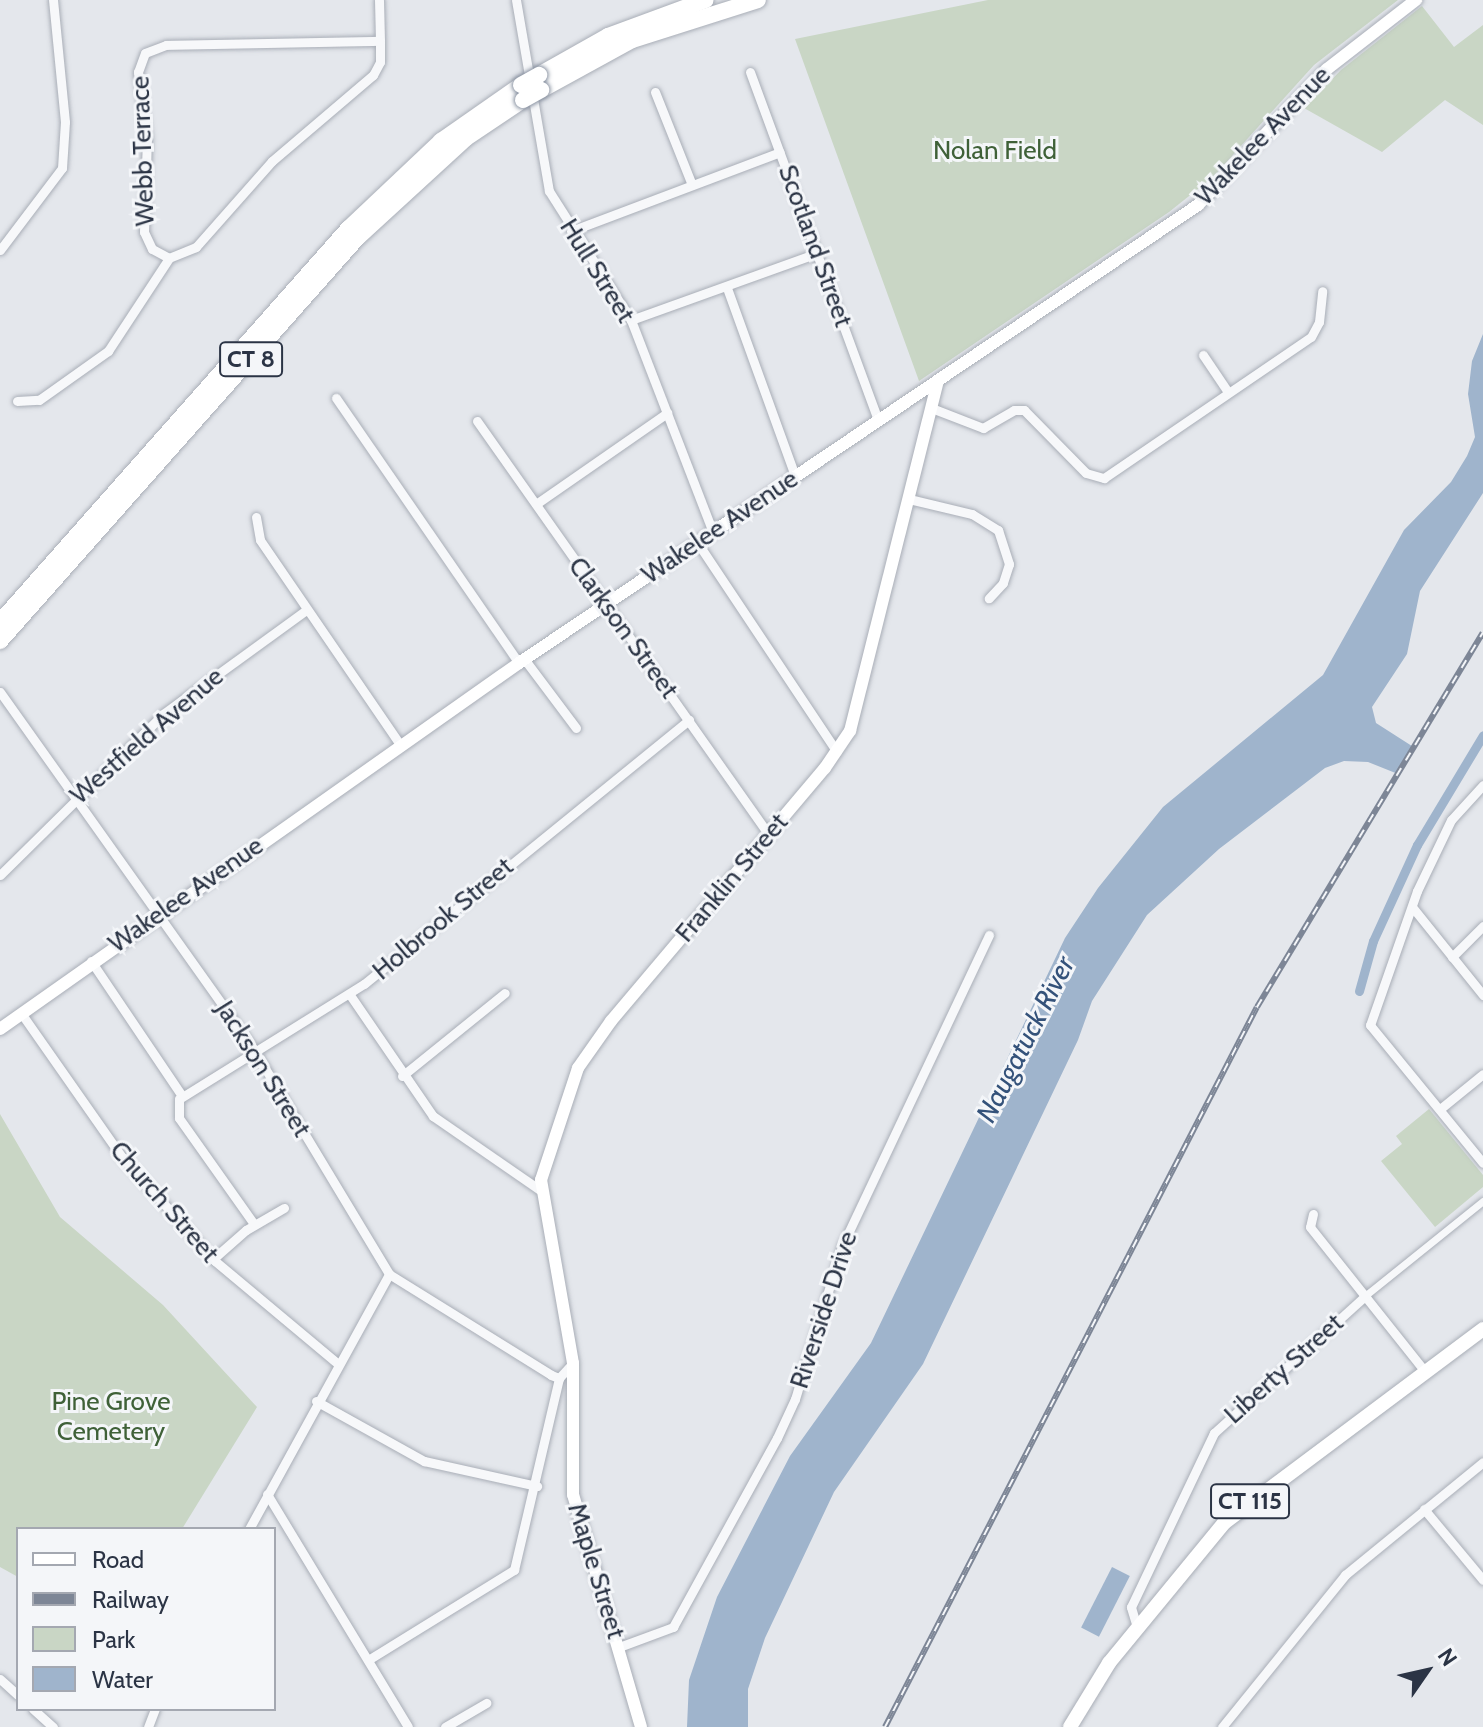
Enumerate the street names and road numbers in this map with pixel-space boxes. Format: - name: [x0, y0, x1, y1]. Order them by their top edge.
- street label: Wakelee Avenue: [1189, 60, 1337, 212]
- street label: Webb Terrace: [125, 75, 161, 227]
- street label: Scotland Street: [771, 161, 859, 331]
- street label: Hull Street: [553, 213, 641, 329]
- road number: CT 8: [219, 339, 283, 379]
- street label: Wakelee Avenue: [636, 463, 804, 591]
- street label: Clarkson Street: [561, 551, 685, 705]
- street label: Westfield Avenue: [64, 661, 230, 811]
- street label: Franklin Street: [669, 807, 795, 949]
- street label: Wakelee Avenue: [103, 830, 269, 960]
- street label: Holbrook Street: [366, 851, 520, 987]
- street label: Jackson Street: [209, 995, 317, 1143]
- street label: Church Street: [103, 1135, 225, 1269]
- street label: Riverside Drive: [784, 1228, 864, 1392]
- street label: Liberty Street: [1218, 1308, 1350, 1430]
- road number: CT 115: [1210, 1481, 1290, 1521]
- street label: Maple Street: [561, 1500, 631, 1642]

